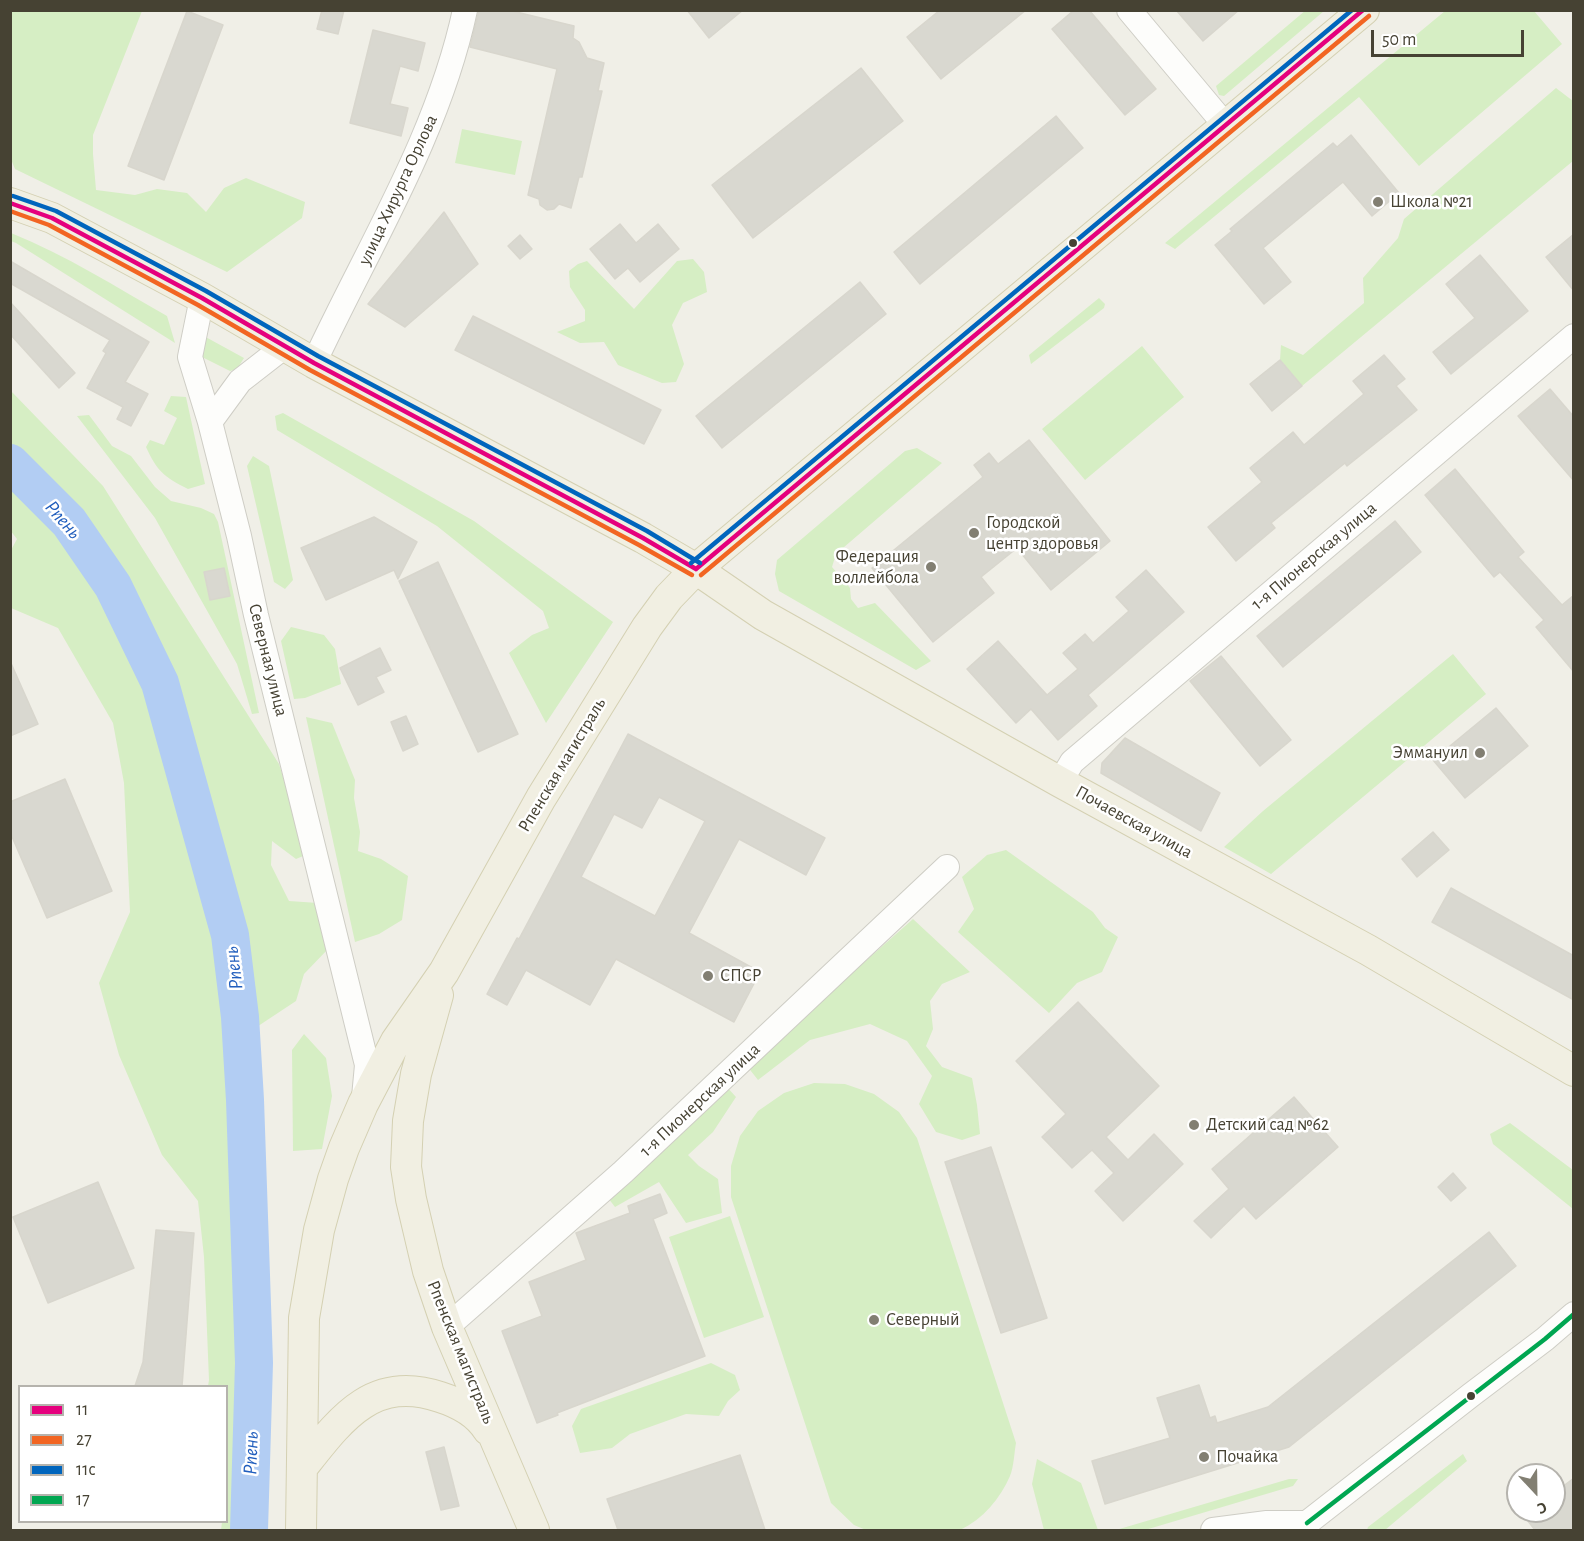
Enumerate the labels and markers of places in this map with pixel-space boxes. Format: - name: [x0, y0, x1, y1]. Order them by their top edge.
- place label: Школа №21: [1390, 191, 1473, 213]
- marker: Школа №21: [1371, 195, 1385, 209]
- unlabelled marker: [1067, 237, 1079, 249]
- place label: Городской центр здоровья: [986, 512, 1099, 554]
- marker: Городской центр здоровья: [967, 526, 981, 540]
- place label: Федерация воллейбола: [834, 546, 919, 588]
- marker: Федерация воллейбола: [924, 560, 938, 574]
- place label: Эммануил: [1392, 742, 1468, 764]
- marker: Эммануил: [1473, 746, 1487, 760]
- place label: СПСР: [720, 965, 761, 987]
- marker: СПСР: [701, 969, 715, 983]
- place label: Детский сад №62: [1206, 1114, 1329, 1136]
- marker: Детский сад №62: [1187, 1118, 1201, 1132]
- place label: Северный: [886, 1309, 960, 1331]
- marker: Северный: [867, 1313, 881, 1327]
- unlabelled marker: [1465, 1390, 1477, 1402]
- place label: Почайка: [1216, 1446, 1278, 1468]
- marker: Почайка: [1197, 1450, 1211, 1464]

